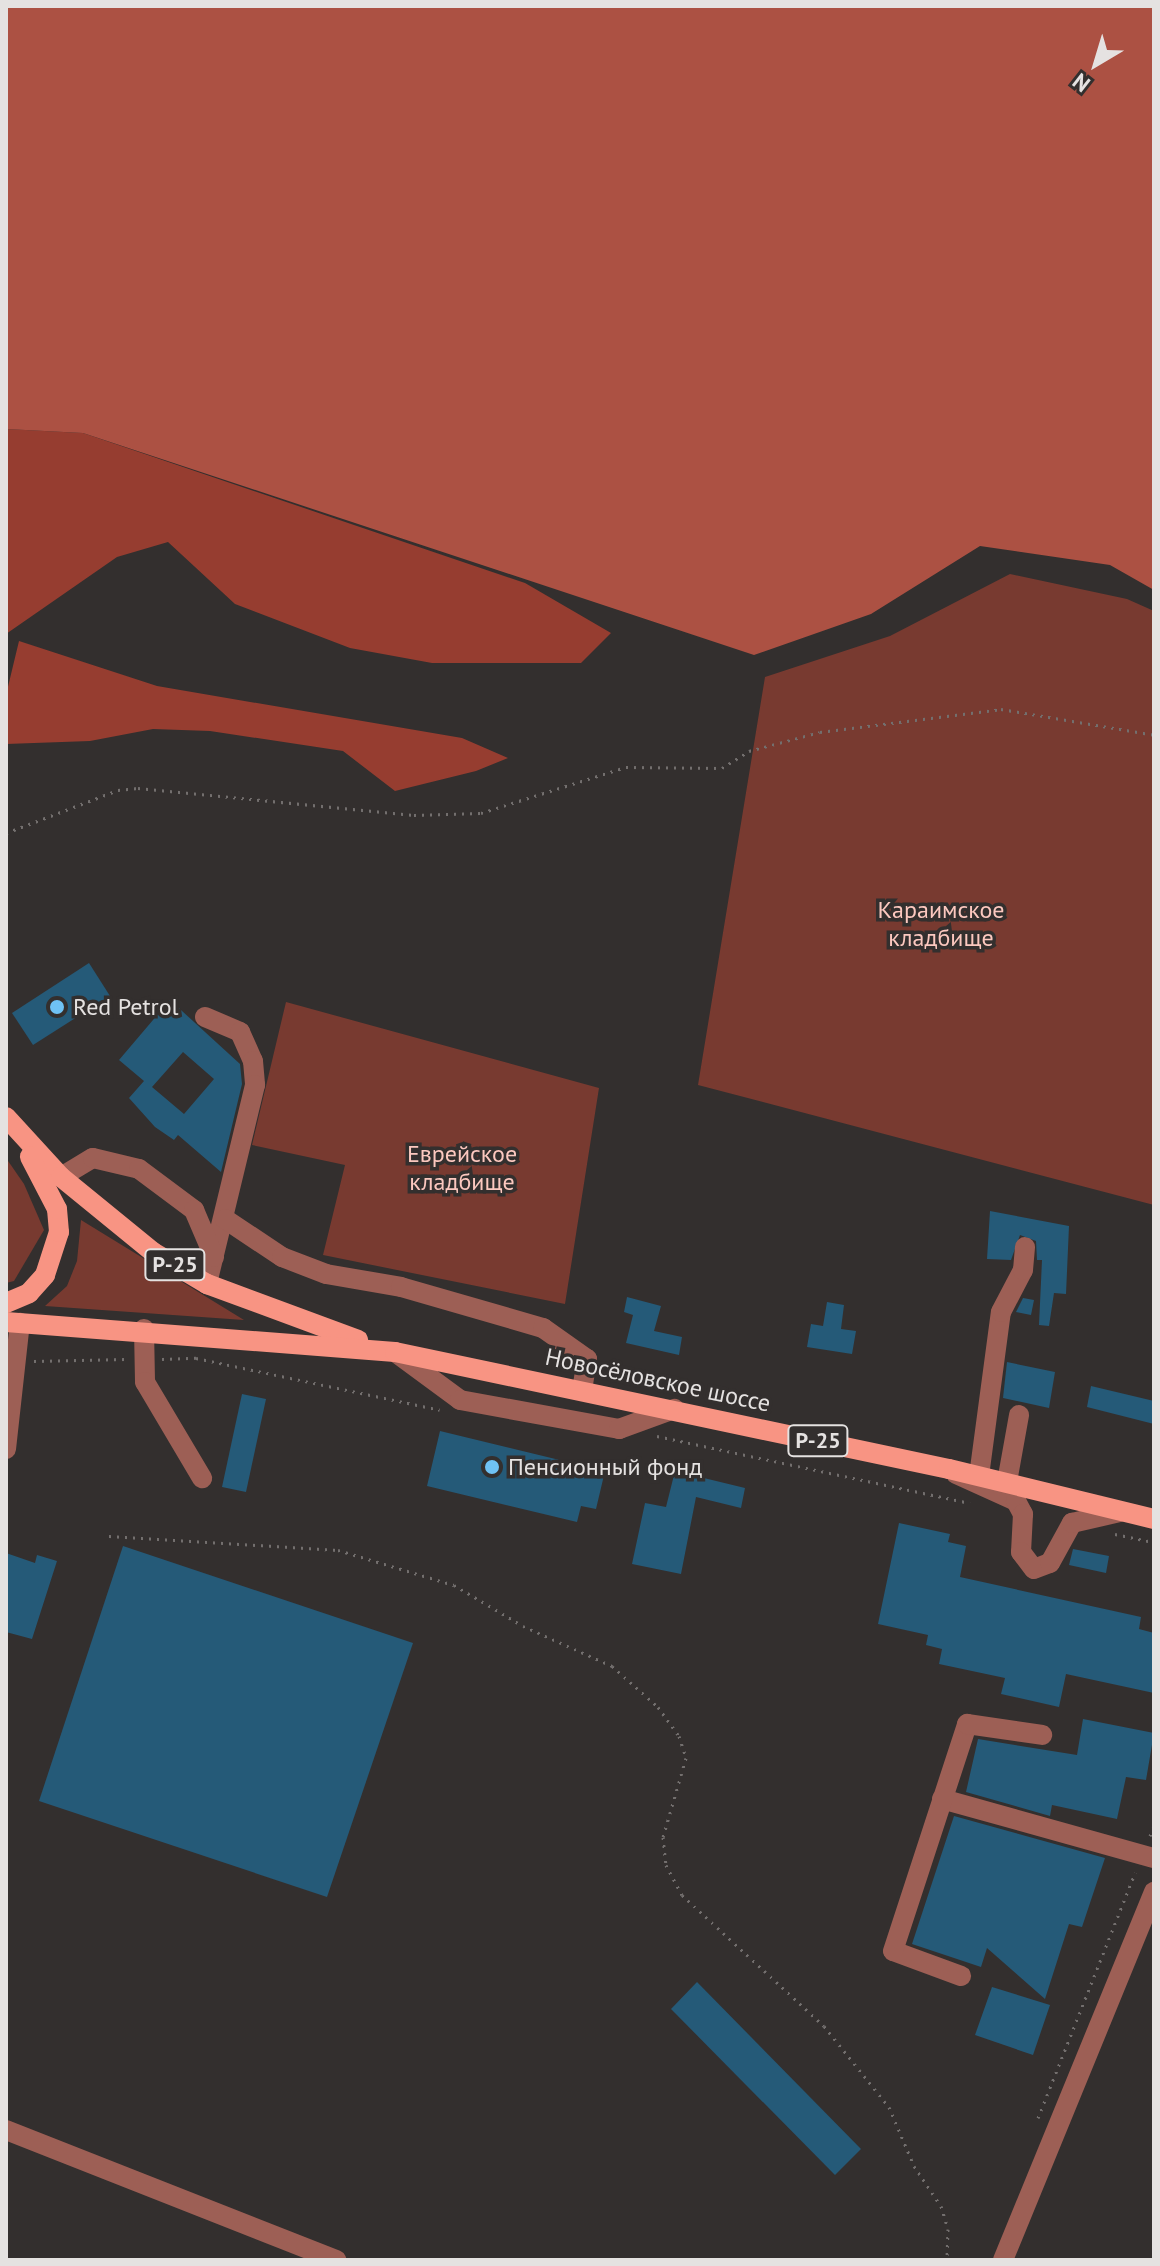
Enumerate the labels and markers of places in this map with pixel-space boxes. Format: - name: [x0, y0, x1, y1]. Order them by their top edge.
- place label: Red Petrol: [73, 993, 179, 1021]
- marker: Red Petrol: [48, 998, 66, 1016]
- place label: Пенсионный фонд: [508, 1453, 702, 1481]
- marker: Пенсионный фонд: [483, 1458, 501, 1476]

